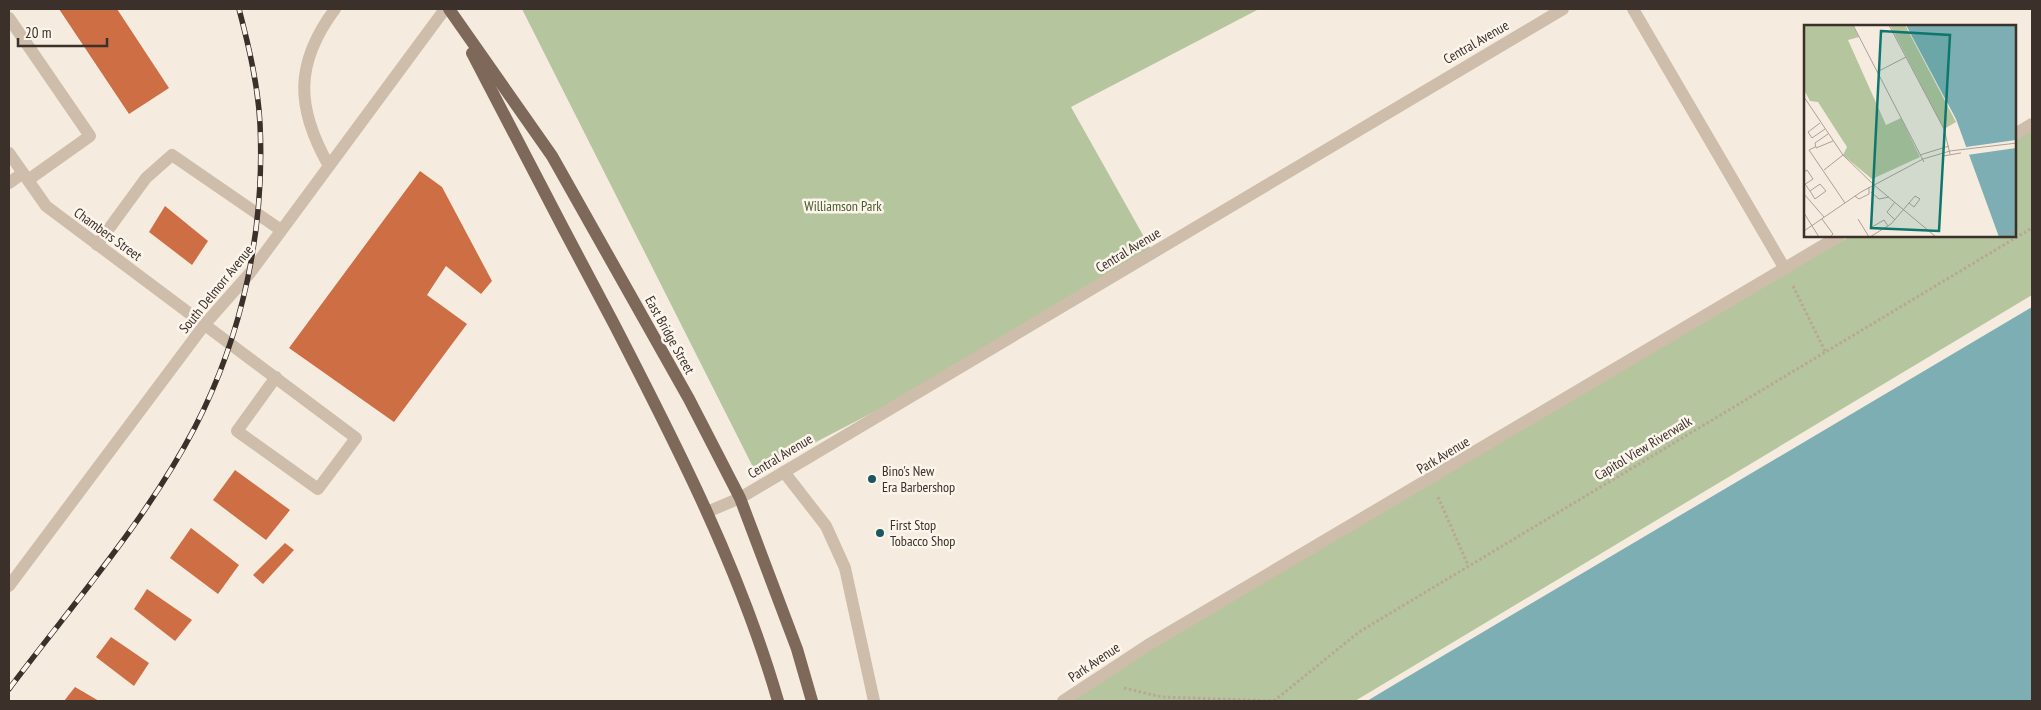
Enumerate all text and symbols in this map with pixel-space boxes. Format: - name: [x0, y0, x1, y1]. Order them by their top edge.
- scale bar: [18, 15, 106, 47]
- street label: Central Avenue: [1440, 16, 1512, 68]
- text: 20 m: [25, 23, 51, 42]
- inset map: [1804, 25, 2016, 238]
- park label: Williamson Park: [804, 197, 882, 215]
- street label: Chambers Street: [70, 203, 146, 265]
- street label: Central Avenue: [1092, 224, 1164, 276]
- street label: South Delmorr Avenue: [175, 241, 257, 337]
- street label: East Bridge Street: [641, 293, 699, 377]
- street label: Capitol View Riverwalk: [1591, 412, 1695, 484]
- street label: Central Avenue: [744, 430, 816, 482]
- street label: Park Avenue: [1413, 432, 1473, 478]
- place label: Bino's New Era Barbershop: [882, 462, 955, 496]
- marker: Bino's New Era Barbershop: [866, 473, 878, 485]
- place label: First Stop Tobacco Shop: [890, 516, 955, 550]
- marker: First Stop Tobacco Shop: [874, 527, 886, 539]
- street label: Park Avenue: [1065, 638, 1123, 686]

